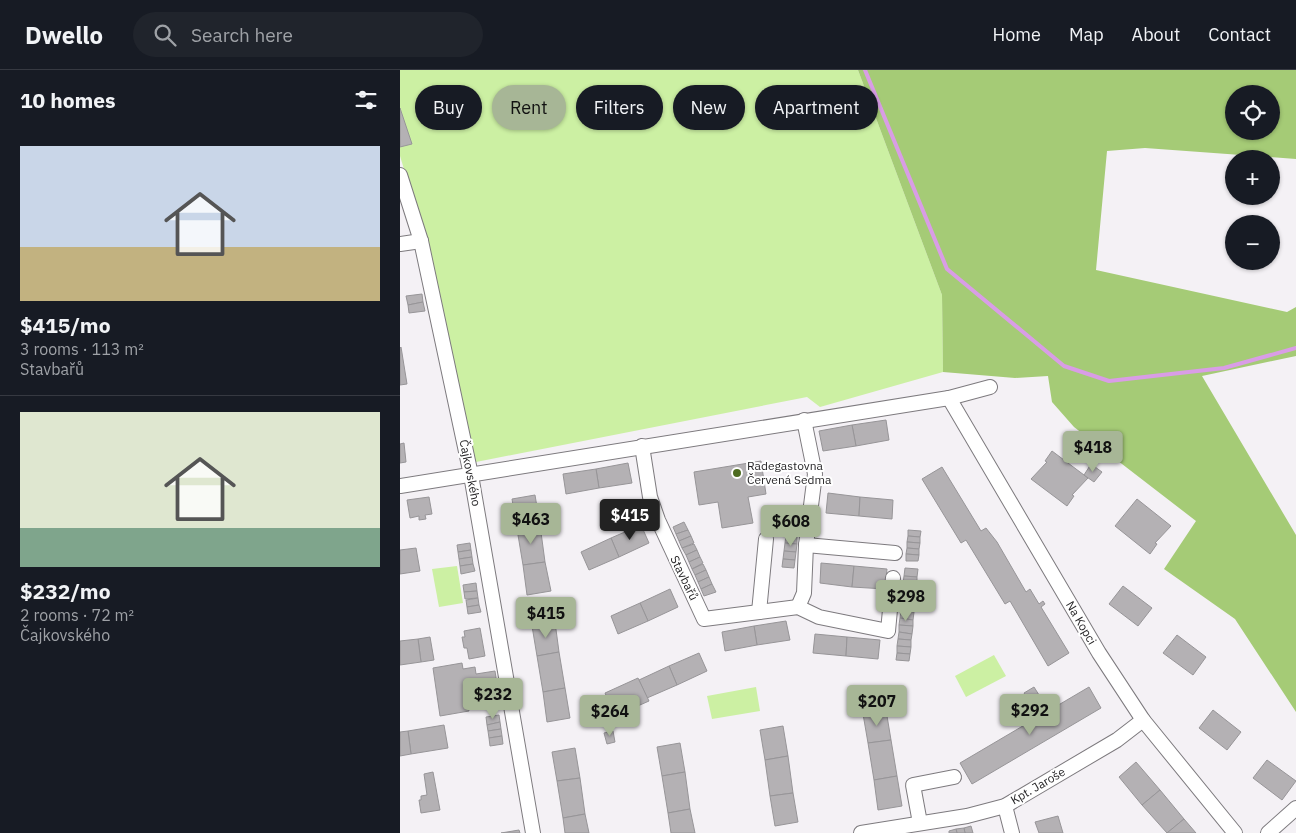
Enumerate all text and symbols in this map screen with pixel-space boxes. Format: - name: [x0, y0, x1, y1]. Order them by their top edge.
- search box: [133, 12, 483, 57]
- text: Dwello: [25, 19, 103, 51]
- icon: search: [151, 21, 179, 49]
- text: Search here: [191, 23, 293, 47]
- text: Home: [993, 23, 1041, 46]
- text: Map: [1069, 23, 1104, 46]
- text: About: [1132, 23, 1180, 46]
- text: Contact: [1208, 23, 1271, 46]
- chip: Buy: [415, 85, 482, 130]
- chip: Rent: [492, 85, 566, 130]
- chip: Filters: [576, 85, 663, 130]
- chip: New: [673, 85, 745, 130]
- chip: Apartment: [755, 85, 878, 130]
- map controls: [1225, 85, 1280, 270]
- button: locate: [1225, 85, 1280, 140]
- text: 10 homes: [20, 86, 116, 114]
- icon: filters: [352, 86, 380, 114]
- button: +: [1225, 150, 1280, 205]
- icon: home: [155, 179, 245, 269]
- button: −: [1225, 215, 1280, 270]
- text: $415/mo: [20, 311, 111, 339]
- text: 3 rooms · 113 m²: [20, 339, 144, 359]
- text: Stavbařů: [20, 359, 84, 379]
- pin: $418: [1063, 430, 1123, 473]
- text: $418: [1074, 437, 1112, 457]
- street label: Čajkovského: [457, 438, 484, 508]
- icon: home: [155, 444, 245, 534]
- place label: Radegastovna Červená Sedma: [747, 458, 832, 487]
- marker: Radegastovna Červená Sedma: [731, 467, 743, 479]
- pin: $415: [600, 498, 660, 541]
- pin: $463: [501, 502, 561, 545]
- pin: $608: [761, 504, 821, 547]
- text: $415: [611, 505, 649, 525]
- text: $463: [512, 509, 550, 529]
- text: $608: [772, 511, 810, 531]
- street label: Stavbařů: [667, 553, 702, 603]
- text: $232/mo: [20, 577, 111, 605]
- pin: $298: [876, 580, 936, 622]
- text: $298: [887, 586, 925, 606]
- pin: $415: [516, 596, 576, 639]
- street label: Na Kopci: [1063, 598, 1100, 647]
- text: $415: [527, 603, 565, 623]
- text: 2 rooms · 72 m²: [20, 605, 134, 625]
- text: Čajkovského: [20, 625, 110, 645]
- pin: $232: [463, 678, 523, 720]
- text: $232: [474, 684, 512, 704]
- pin: $207: [847, 684, 907, 727]
- text: $207: [858, 691, 896, 711]
- pin: $264: [580, 694, 640, 737]
- pin: $292: [1000, 694, 1060, 736]
- text: $292: [1011, 700, 1049, 720]
- text: $264: [591, 701, 629, 721]
- street label: Kpt. Jaroše: [1008, 764, 1068, 807]

